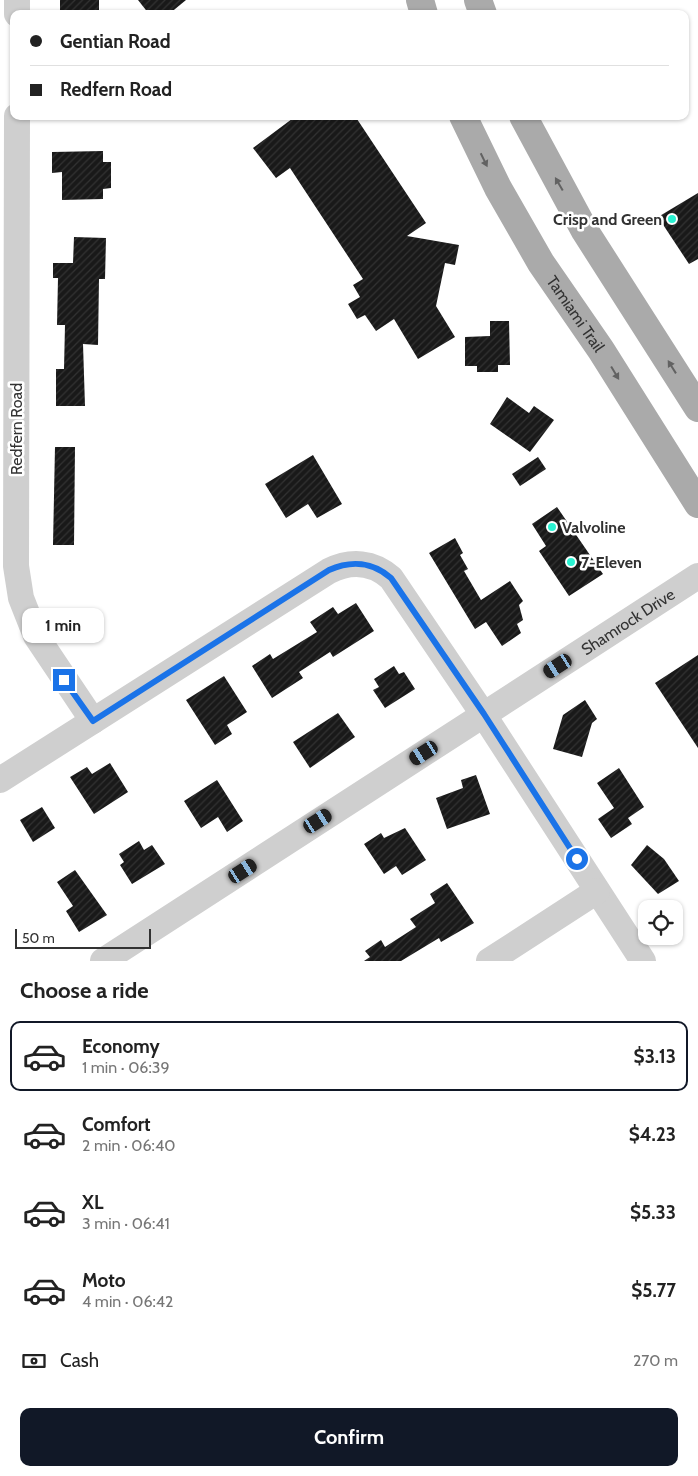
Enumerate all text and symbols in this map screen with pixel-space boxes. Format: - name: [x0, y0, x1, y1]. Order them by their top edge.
- text: Gentian Road: [60, 30, 171, 53]
- text: Redfern Road: [60, 78, 172, 101]
- one-way arrow: [481, 153, 489, 167]
- one-way arrow: [554, 177, 563, 190]
- place label: Crisp and Green: [553, 210, 662, 229]
- marker: Crisp and Green: [666, 213, 678, 225]
- street label: Tamiami Trail: [543, 272, 609, 356]
- one-way arrow: [667, 360, 676, 373]
- one-way arrow: [610, 366, 619, 380]
- street label: Redfern Road: [7, 383, 26, 475]
- place label: Valvoline: [562, 518, 625, 537]
- marker: Valvoline: [546, 521, 558, 533]
- place label: 7-Eleven: [581, 553, 642, 572]
- marker: 7-Eleven: [565, 556, 577, 568]
- street label: Shamrock Drive: [578, 584, 678, 659]
- callout: 1 min: [23, 608, 105, 642]
- text: 1 min: [45, 616, 81, 635]
- car: [541, 652, 574, 680]
- route end: [53, 669, 75, 691]
- car: [407, 739, 440, 767]
- car: [301, 807, 334, 835]
- route start: [566, 848, 588, 870]
- car: [226, 857, 259, 885]
- map controls: [638, 900, 683, 945]
- button: locate: [638, 900, 683, 945]
- scale bar: [15, 926, 151, 949]
- text: 50 m: [22, 929, 55, 947]
- text: Choose a ride: [20, 977, 149, 1004]
- icon: car: [22, 1034, 67, 1079]
- text: Economy: [82, 1035, 160, 1058]
- text: $3.13: [634, 1045, 676, 1068]
- text: 1 min · 06:39: [82, 1058, 170, 1077]
- icon: car: [22, 1112, 67, 1157]
- text: Comfort: [82, 1113, 151, 1136]
- text: $4.23: [629, 1123, 676, 1146]
- text: 2 min · 06:40: [82, 1136, 175, 1155]
- icon: car: [22, 1190, 67, 1235]
- text: XL: [82, 1191, 103, 1214]
- text: $5.33: [630, 1201, 676, 1224]
- text: 3 min · 06:41: [82, 1214, 170, 1233]
- icon: car: [22, 1268, 67, 1313]
- text: Moto: [82, 1269, 126, 1292]
- text: $5.77: [631, 1279, 676, 1302]
- text: 4 min · 06:42: [82, 1292, 173, 1311]
- icon: cash: [20, 1347, 48, 1375]
- text: Cash: [60, 1349, 99, 1372]
- text: 270 m: [633, 1351, 678, 1370]
- button: Confirm: [20, 1408, 678, 1466]

